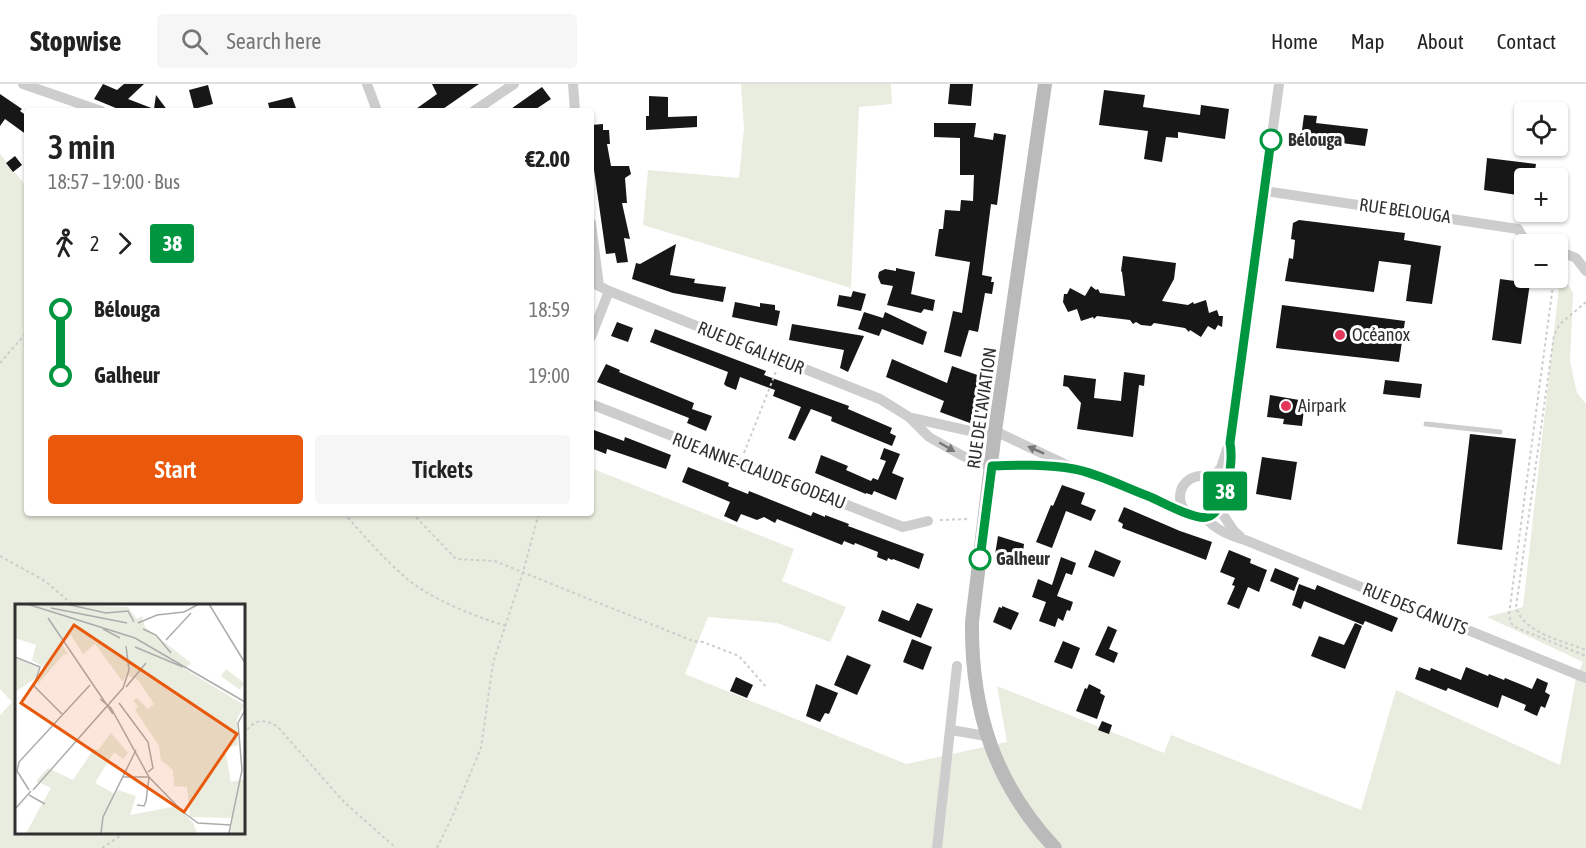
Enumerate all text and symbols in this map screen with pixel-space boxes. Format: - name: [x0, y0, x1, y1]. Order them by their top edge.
- search box: [157, 14, 577, 68]
- text: Stopwise: [30, 25, 121, 57]
- icon: search: [178, 25, 211, 58]
- text: Search here: [226, 28, 321, 54]
- text: Home: [1271, 29, 1318, 53]
- text: Map: [1351, 29, 1385, 53]
- text: About: [1418, 29, 1464, 53]
- text: Contact: [1497, 29, 1556, 53]
- map controls: [1514, 102, 1568, 288]
- button: locate: [1514, 102, 1568, 156]
- text: 3 min: [48, 128, 115, 166]
- marker: Bélouga: [1260, 129, 1282, 151]
- place label: Bélouga: [1288, 129, 1342, 150]
- text: €2.00: [525, 146, 570, 172]
- button: +: [1514, 168, 1568, 222]
- text: 18:57 – 19:00 · Bus: [48, 170, 180, 193]
- street label: RUE BELOUGA: [1358, 194, 1452, 227]
- icon: walk: [48, 227, 81, 260]
- icon: forward: [108, 227, 141, 260]
- text: 38: [162, 231, 182, 255]
- text: 2: [90, 232, 99, 255]
- button: −: [1514, 234, 1568, 288]
- text: Bélouga: [94, 296, 160, 322]
- text: 18:59: [529, 298, 570, 321]
- street label: RUE DE GALHEUR: [695, 317, 808, 378]
- place label: Océanox: [1352, 324, 1410, 345]
- marker: Océanox: [1333, 328, 1347, 342]
- street label: RUE DE L'AVIATION: [963, 346, 1000, 470]
- text: Galheur: [94, 362, 160, 388]
- text: 19:00: [528, 364, 570, 387]
- place label: Airpark: [1298, 395, 1346, 416]
- marker: Airpark: [1279, 399, 1293, 413]
- street label: RUE ANNE-CLAUDE GODEAU: [670, 428, 849, 513]
- button: Start: [48, 435, 303, 504]
- button: Tickets: [315, 435, 570, 504]
- one-way arrow: [939, 442, 956, 452]
- one-way arrow: [1027, 445, 1044, 454]
- line badge: 38: [1198, 472, 1252, 510]
- text: 38: [1215, 479, 1235, 503]
- marker: Galheur: [969, 548, 991, 570]
- place label: Galheur: [996, 548, 1050, 569]
- street label: RUE DES CANUTS: [1360, 578, 1471, 639]
- inset map: [15, 604, 244, 833]

